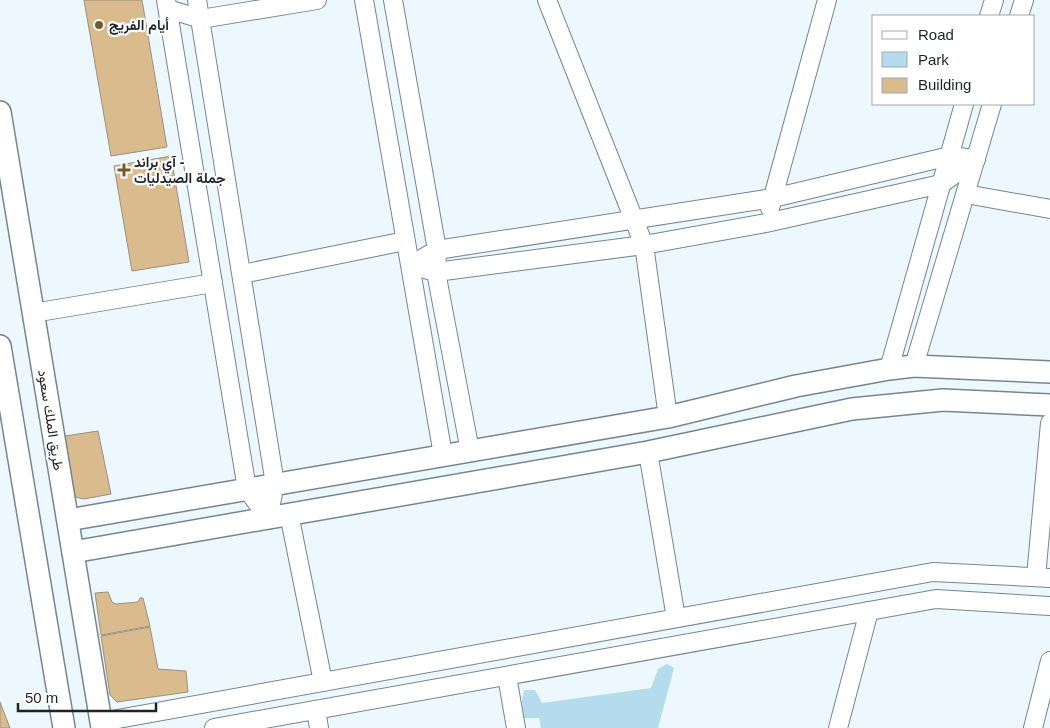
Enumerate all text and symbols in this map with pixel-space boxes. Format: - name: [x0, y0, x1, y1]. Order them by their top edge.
- legend: [872, 15, 1035, 105]
- place label: أيام الفريج: [109, 17, 169, 35]
- marker: أيام الفريج: [93, 19, 105, 31]
- text: Road: [918, 26, 954, 43]
- text: Park: [918, 51, 949, 68]
- text: Building: [918, 76, 971, 93]
- place label: آي براند - جملة الصيدليات: [134, 154, 226, 187]
- marker: آي براند - جملة الصيدليات: [118, 164, 130, 176]
- street label: طريق الملك سعود: [34, 368, 67, 472]
- scale bar: [18, 680, 155, 712]
- text: 50 m: [25, 689, 58, 706]

